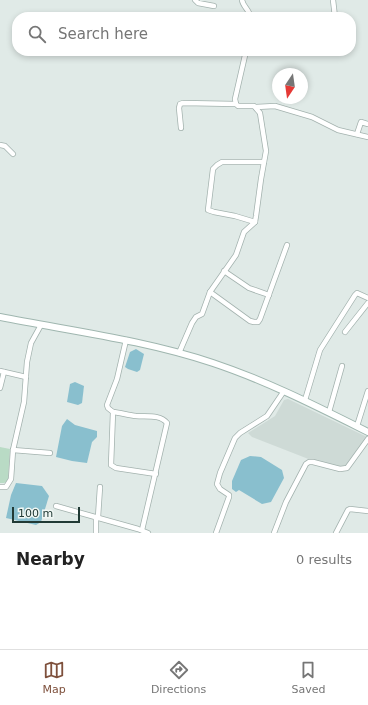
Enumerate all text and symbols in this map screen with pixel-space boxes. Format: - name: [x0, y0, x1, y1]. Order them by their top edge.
- search box: [12, 12, 356, 56]
- icon: search: [26, 23, 48, 45]
- text: Search here: [58, 25, 148, 43]
- north arrow: [272, 68, 308, 104]
- scale bar: [12, 505, 80, 524]
- text: 100 m: [18, 507, 53, 520]
- text: Nearby: [16, 549, 85, 569]
- text: 0 results: [296, 552, 352, 567]
- tab: Map: [43, 659, 66, 696]
- tab: Directions: [151, 659, 206, 696]
- tab: Saved: [291, 659, 325, 696]

